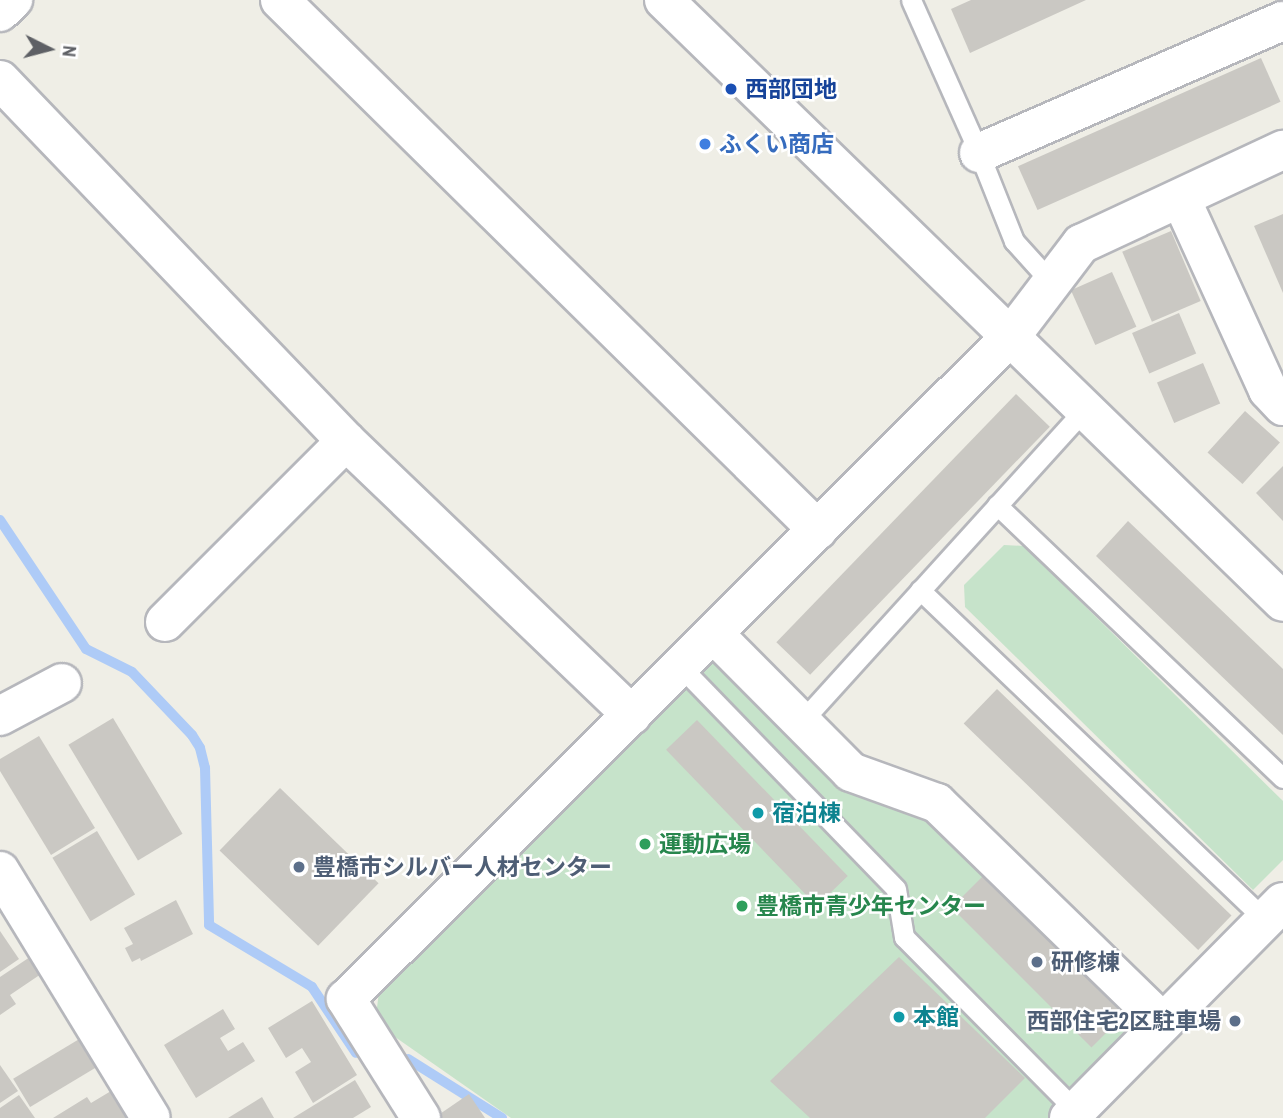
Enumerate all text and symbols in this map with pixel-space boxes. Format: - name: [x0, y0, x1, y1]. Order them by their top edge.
- north arrow: [14, 14, 84, 84]
- text: N: [56, 44, 83, 58]
- place label: 西部団地: [745, 75, 837, 103]
- marker: 西部団地: [723, 81, 739, 97]
- place label: ふくい商店: [719, 130, 834, 158]
- marker: ふくい商店: [697, 136, 713, 152]
- place label: 宿泊棟: [772, 799, 841, 827]
- marker: 宿泊棟: [750, 805, 766, 821]
- place label: 運動広場: [659, 830, 751, 858]
- marker: 運動広場: [637, 836, 653, 852]
- place label: 豊橋市シルバー人材センター: [313, 853, 612, 881]
- marker: 豊橋市シルバー人材センター: [291, 859, 307, 875]
- place label: 豊橋市青少年センター: [756, 892, 986, 920]
- marker: 豊橋市青少年センター: [734, 898, 750, 914]
- place label: 研修棟: [1051, 948, 1120, 976]
- marker: 研修棟: [1029, 954, 1045, 970]
- place label: 本館: [913, 1003, 959, 1031]
- place label: 西部住宅2区駐車場: [1027, 1007, 1221, 1035]
- marker: 本館: [891, 1009, 907, 1025]
- marker: 西部住宅2区駐車場: [1227, 1013, 1243, 1029]

